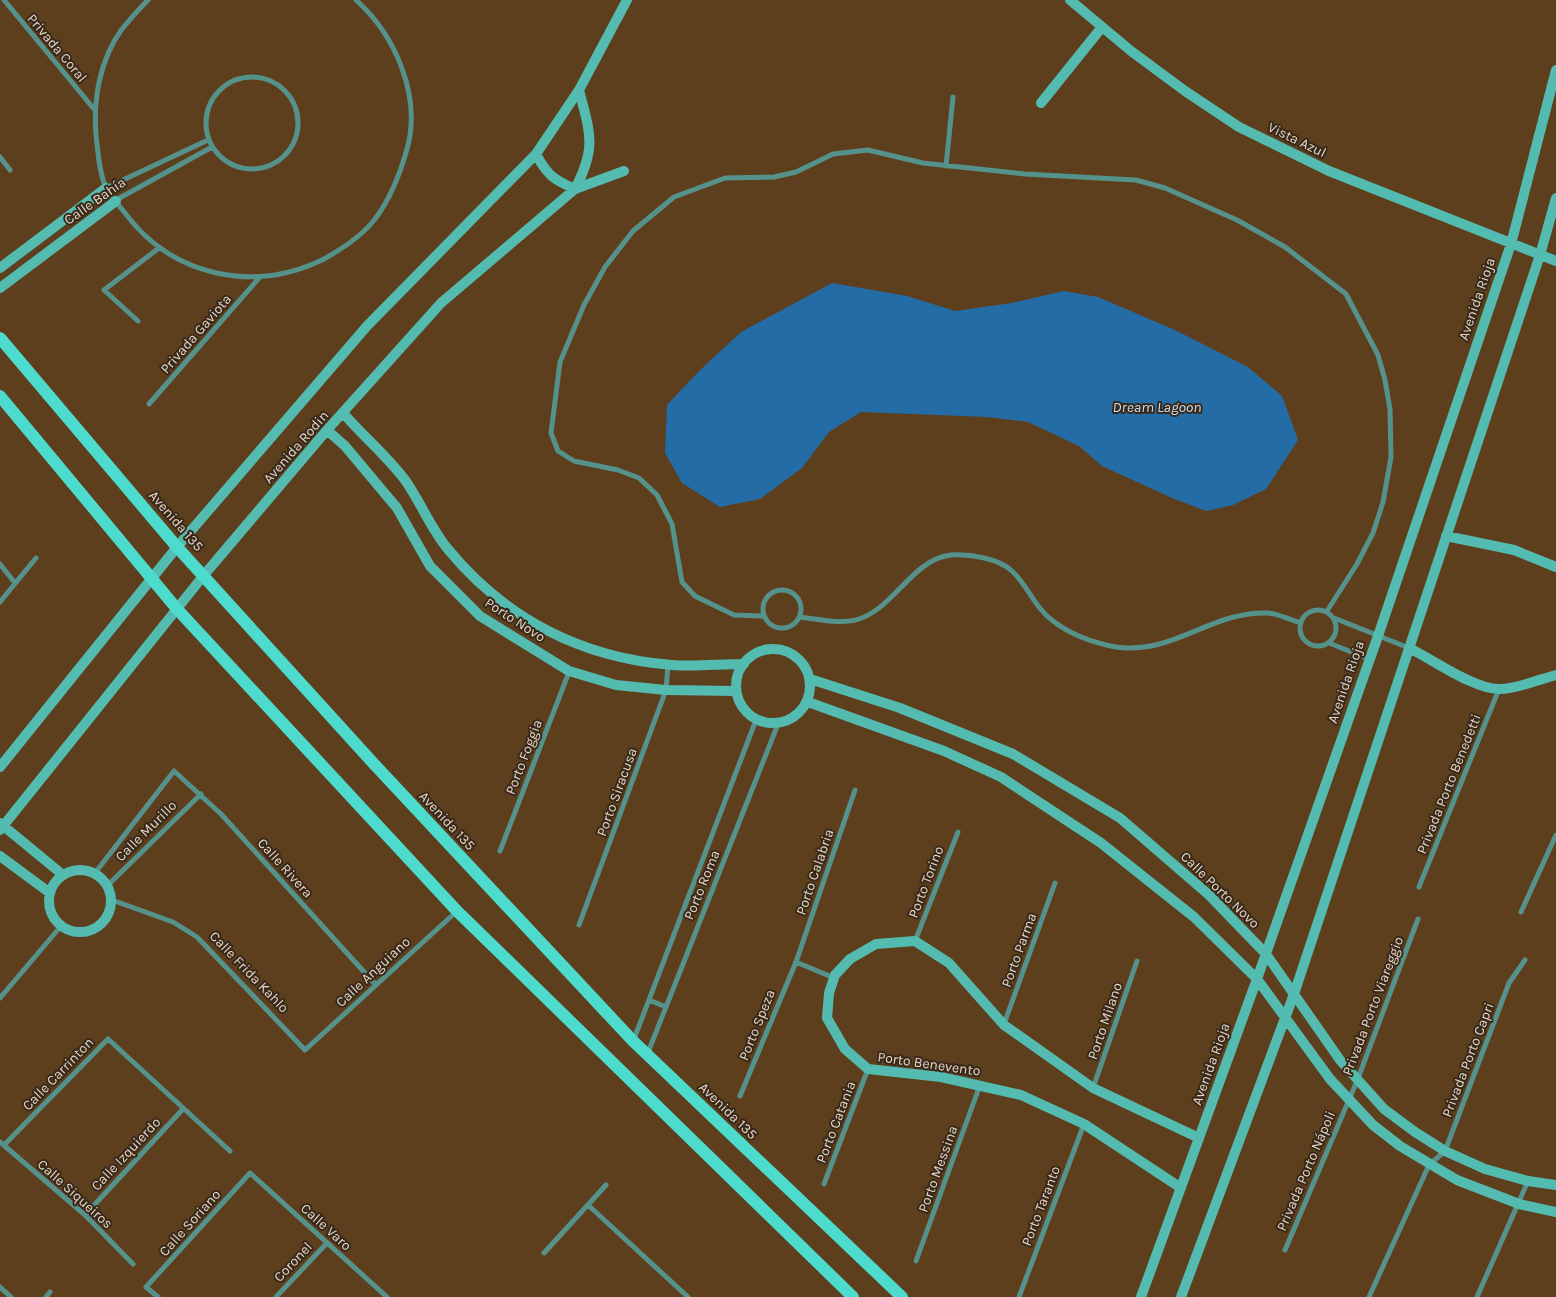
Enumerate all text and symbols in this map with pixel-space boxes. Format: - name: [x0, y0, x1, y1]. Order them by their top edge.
- street label: Privada Coral: [23, 10, 91, 86]
- street label: Vista Azul: [1265, 119, 1329, 161]
- street label: Calle Bahía: [61, 174, 129, 228]
- street label: Avenida Rioja: [1455, 255, 1499, 343]
- street label: Privada Gaviota: [157, 291, 235, 377]
- water label: Dream Lagoon: [1113, 398, 1201, 416]
- street label: Avenida Rodin: [260, 407, 332, 487]
- street label: Avenida 135: [145, 487, 207, 555]
- street label: Porto Novo: [482, 594, 548, 646]
- street label: Avenida Rioja: [1324, 638, 1368, 726]
- street label: Privada Porto Benedetti: [1413, 712, 1485, 856]
- street label: Porto Foggia: [502, 717, 546, 797]
- street label: Porto Siracusa: [593, 745, 641, 839]
- street label: Avenida 135: [415, 788, 479, 854]
- street label: Calle Murillo: [112, 797, 180, 865]
- street label: Porto Calabria: [792, 827, 838, 917]
- street label: Calle Rivera: [254, 835, 316, 901]
- street label: Porto Torino: [905, 844, 947, 920]
- street label: Porto Roma: [680, 848, 724, 922]
- street label: Calle Porto Novo: [1177, 848, 1263, 932]
- street label: Porto Parma: [998, 910, 1040, 990]
- street label: Calle Frida Kahlo: [206, 928, 292, 1016]
- street label: Calle Anguiano: [332, 933, 414, 1011]
- street label: Privada Porto Viareggio: [1339, 934, 1407, 1078]
- street label: Porto Milano: [1084, 980, 1126, 1062]
- street label: Porto Speza: [735, 987, 779, 1063]
- street label: Privada Porto Capri: [1438, 1000, 1498, 1120]
- street label: Avenida Rioja: [1188, 1020, 1234, 1108]
- street label: Calle Carrinton: [19, 1034, 97, 1114]
- street label: Porto Benevento: [876, 1048, 982, 1080]
- street label: Avenida 135: [695, 1079, 761, 1143]
- street label: Porto Catania: [813, 1079, 859, 1165]
- street label: Privada Porto Nápoli: [1273, 1108, 1339, 1234]
- street label: Calle Izquierdo: [88, 1114, 164, 1194]
- street label: Porto Messina: [914, 1123, 962, 1215]
- street label: Calle Siqueiros: [34, 1156, 116, 1232]
- street label: Porto Taranto: [1018, 1164, 1064, 1248]
- street label: Calle Soriano: [156, 1186, 224, 1260]
- street label: Calle Varo: [297, 1200, 355, 1254]
- street label: Coronel: [270, 1238, 316, 1286]

